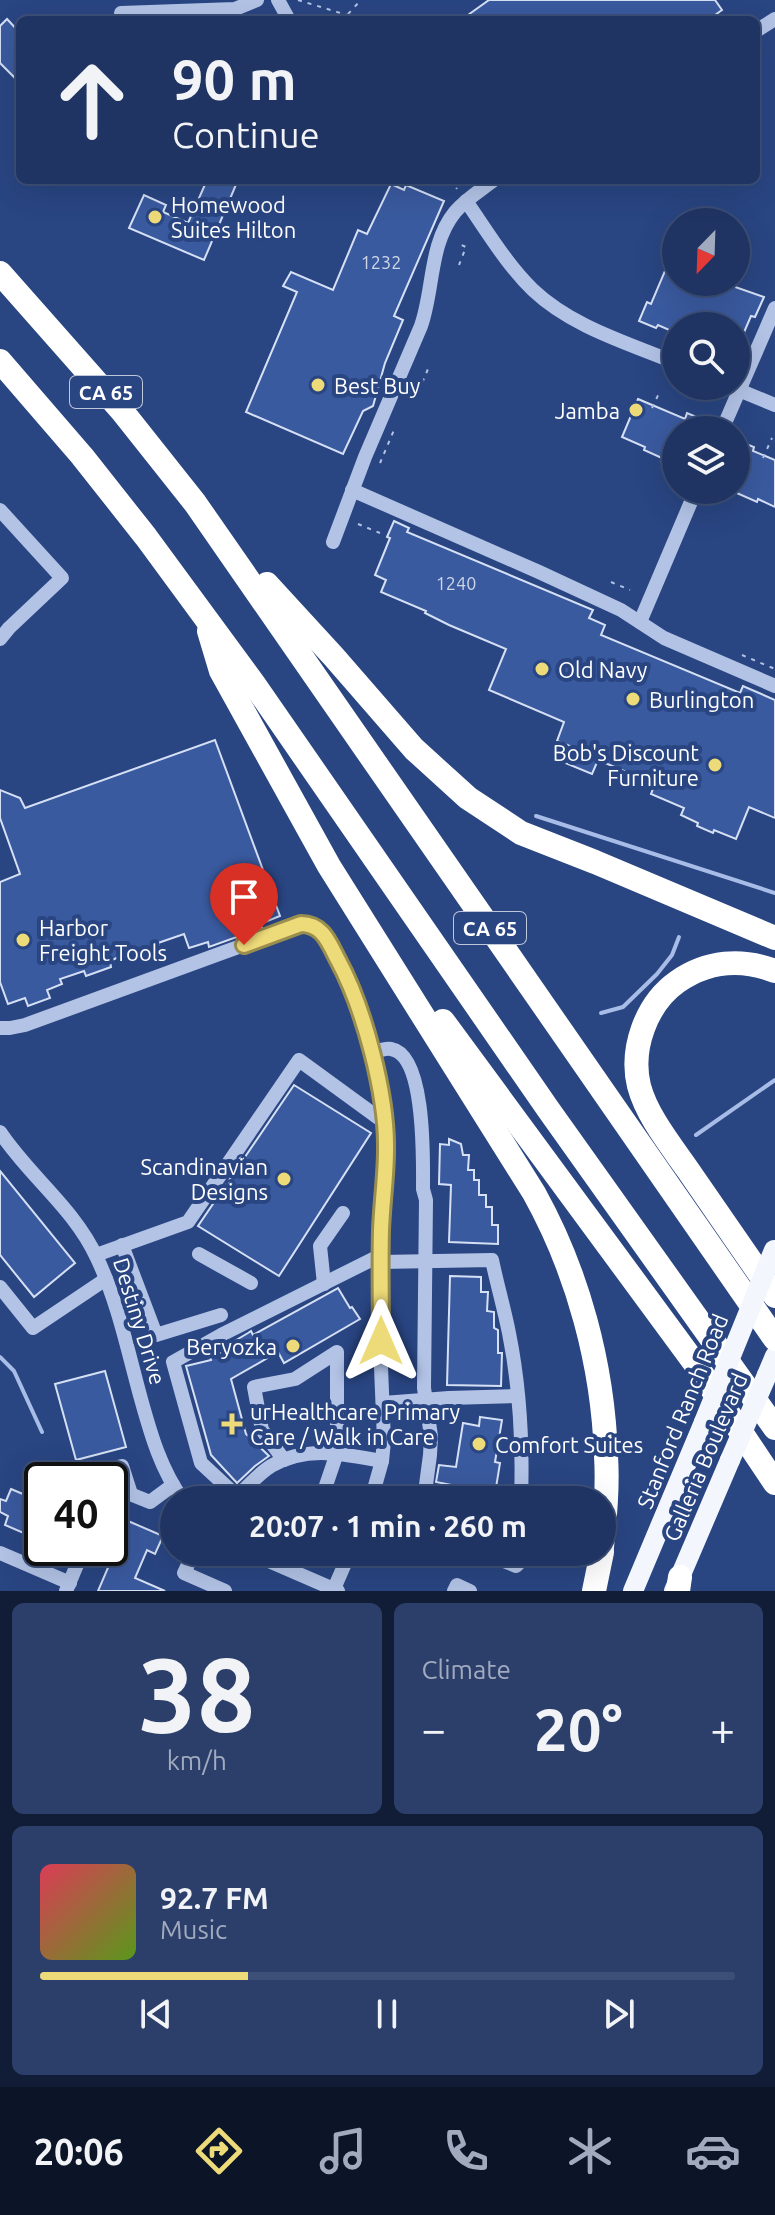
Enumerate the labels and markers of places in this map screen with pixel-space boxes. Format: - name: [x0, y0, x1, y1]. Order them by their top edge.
- place label: Homewood Suites Hilton: [171, 192, 296, 242]
- marker: Homewood Suites Hilton: [146, 208, 164, 226]
- place label: Best Buy: [334, 373, 421, 398]
- marker: Best Buy: [309, 376, 327, 394]
- place label: Jamba: [555, 398, 620, 423]
- marker: Jamba: [627, 401, 645, 419]
- place label: Old Navy: [558, 657, 648, 682]
- marker: Old Navy: [533, 660, 551, 678]
- place label: Burlington: [649, 687, 754, 712]
- marker: Burlington: [624, 690, 642, 708]
- place label: Bob's Discount Furniture: [553, 740, 699, 790]
- marker: Bob's Discount Furniture: [706, 756, 724, 774]
- pin: [210, 863, 278, 945]
- place label: Harbor Freight Tools: [39, 915, 167, 965]
- marker: Harbor Freight Tools: [14, 931, 32, 949]
- place label: Scandinavian Designs: [140, 1154, 268, 1204]
- marker: Scandinavian Designs: [275, 1170, 293, 1188]
- place label: Beryozka: [186, 1334, 277, 1359]
- marker: Beryozka: [284, 1337, 302, 1355]
- place label: urHealthcare Primary Care / Walk in Care: [250, 1399, 461, 1449]
- marker: urHealthcare Primary Care / Walk in Care: [221, 1413, 243, 1435]
- place label: Comfort Suites: [495, 1432, 643, 1457]
- marker: Comfort Suites: [470, 1435, 488, 1453]

